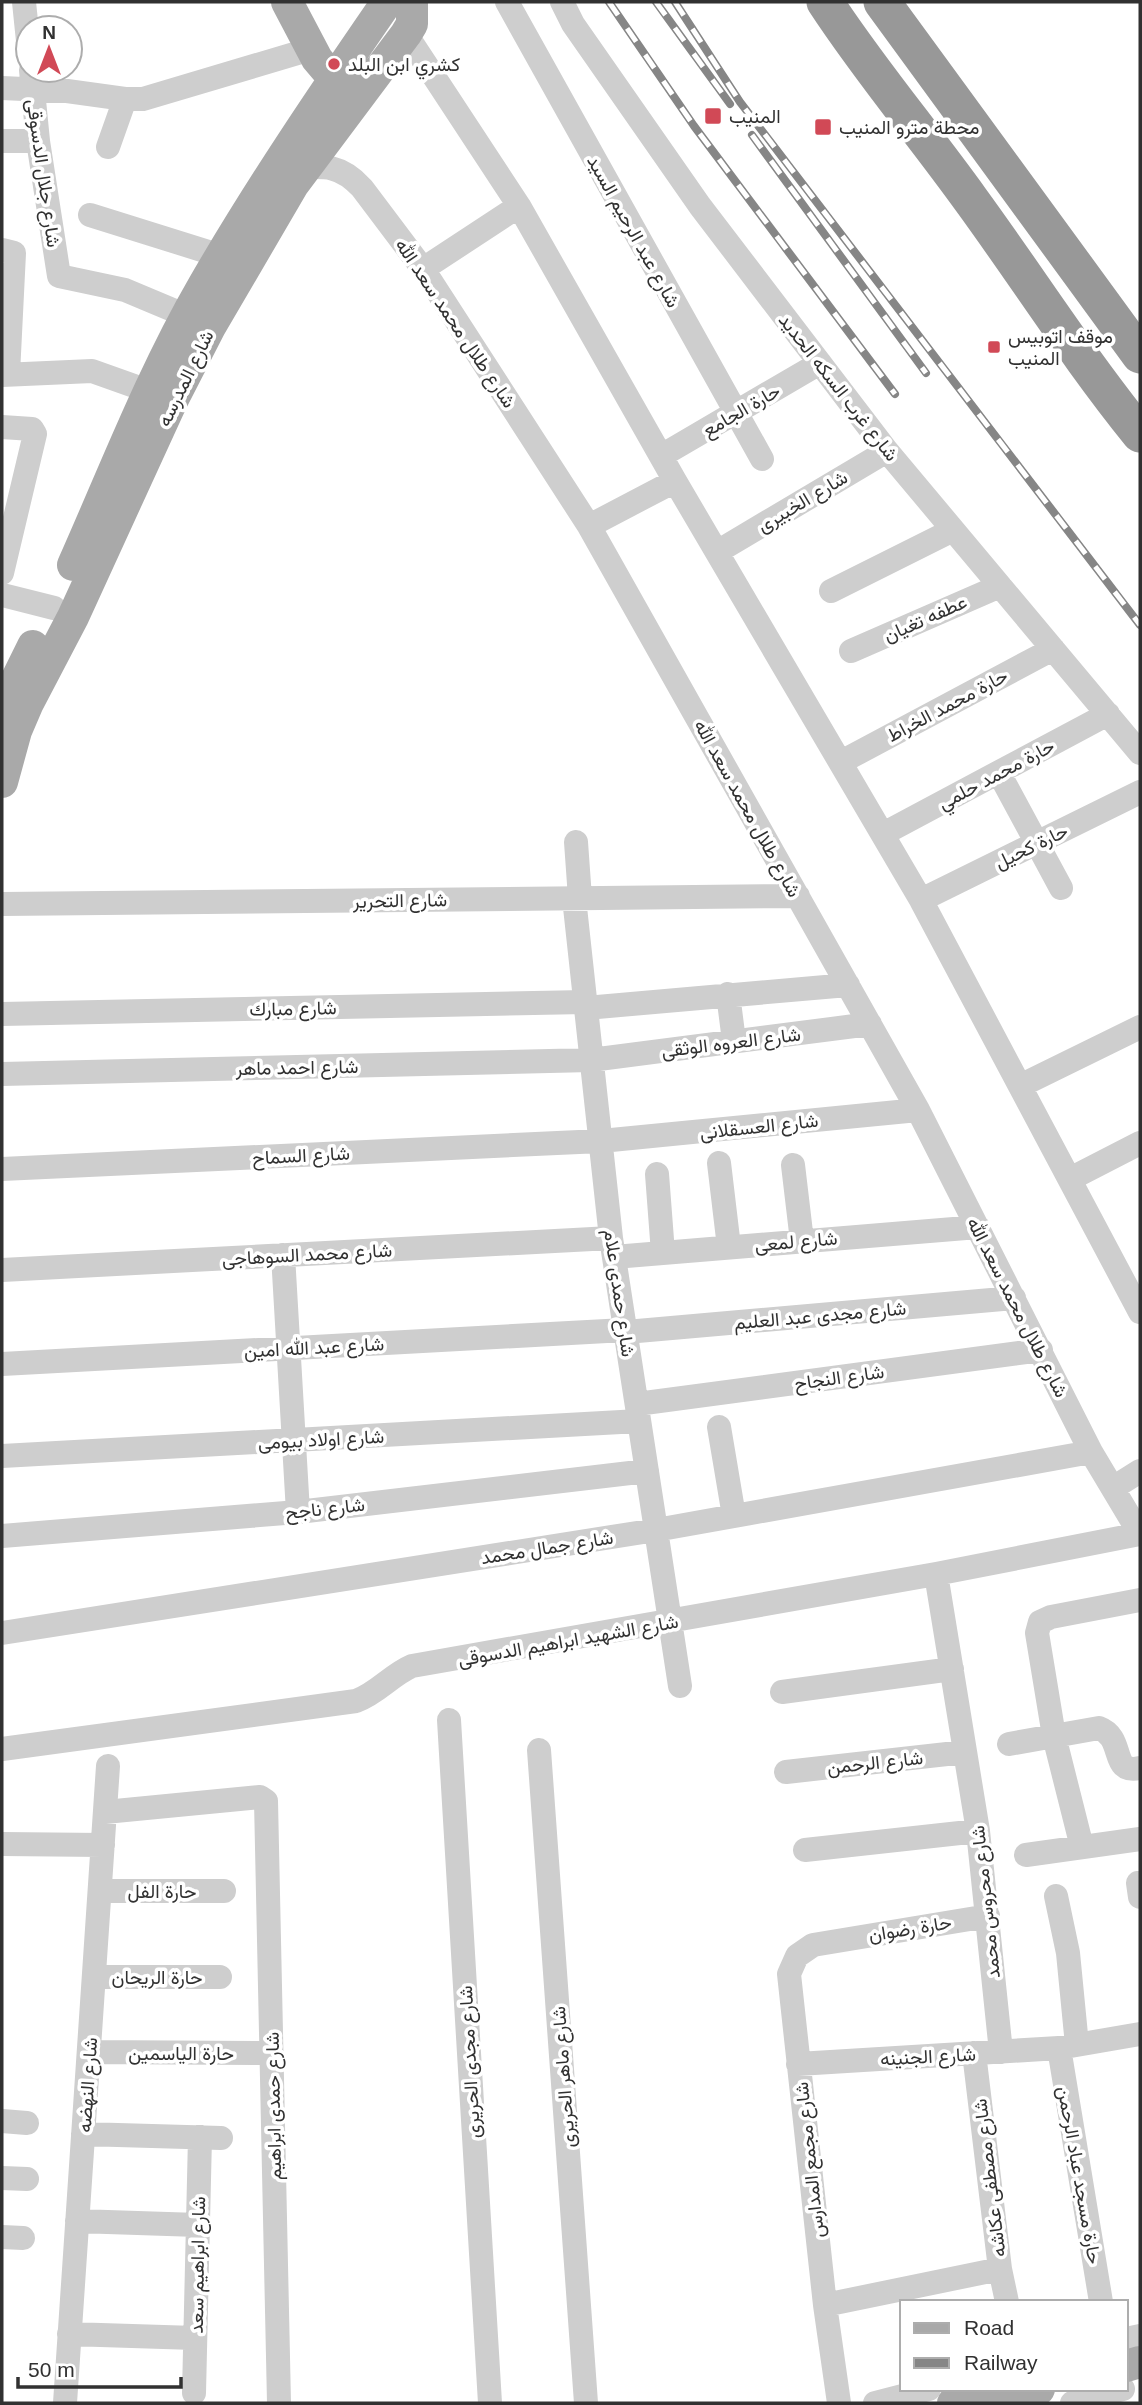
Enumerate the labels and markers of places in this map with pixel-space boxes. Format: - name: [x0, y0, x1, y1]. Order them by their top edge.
- place label: كشري ابن البلد: [348, 54, 460, 80]
- marker: كشري ابن البلد: [326, 56, 342, 72]
- marker: المنيب: [703, 106, 723, 126]
- place label: المنيب: [729, 106, 781, 128]
- marker: محطة مترو المنيب: [813, 117, 833, 137]
- place label: محطة مترو المنيب: [839, 117, 979, 139]
- place label: موقف اتوبيس المنيب: [1008, 326, 1113, 370]
- marker: موقف اتوبيس المنيب: [986, 339, 1002, 355]

